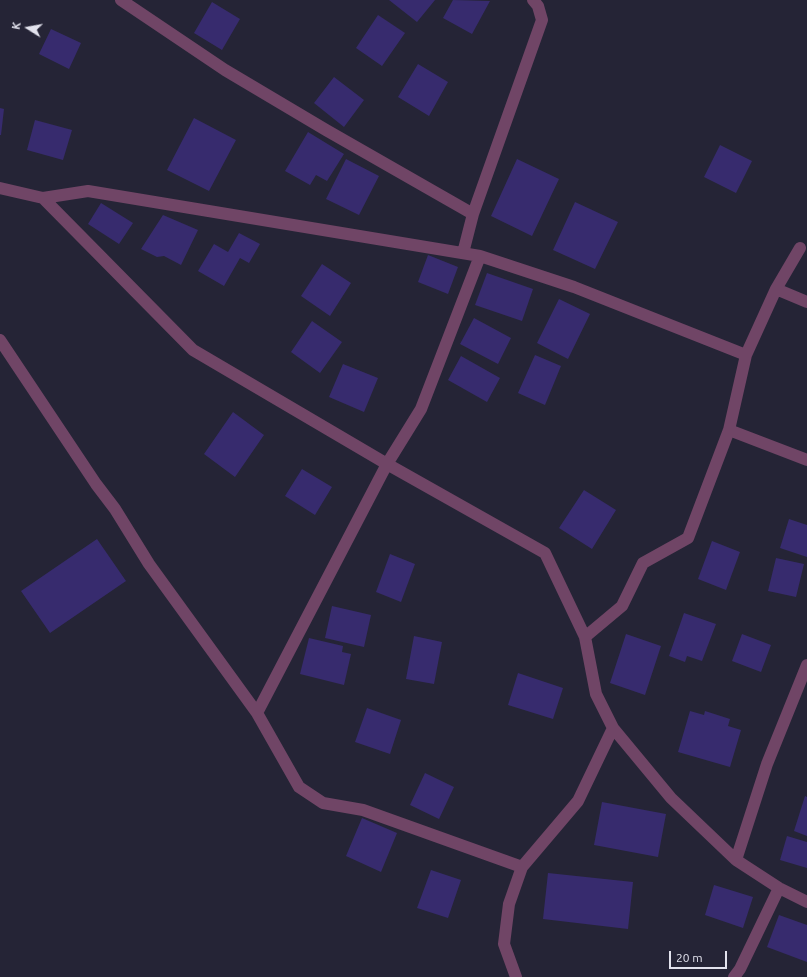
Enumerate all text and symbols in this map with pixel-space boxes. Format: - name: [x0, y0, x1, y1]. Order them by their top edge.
- north arrow: [8, 8, 48, 48]
- text: K: [10, 21, 23, 30]
- scale bar: [671, 943, 729, 969]
- text: 20 m: [676, 951, 703, 964]

